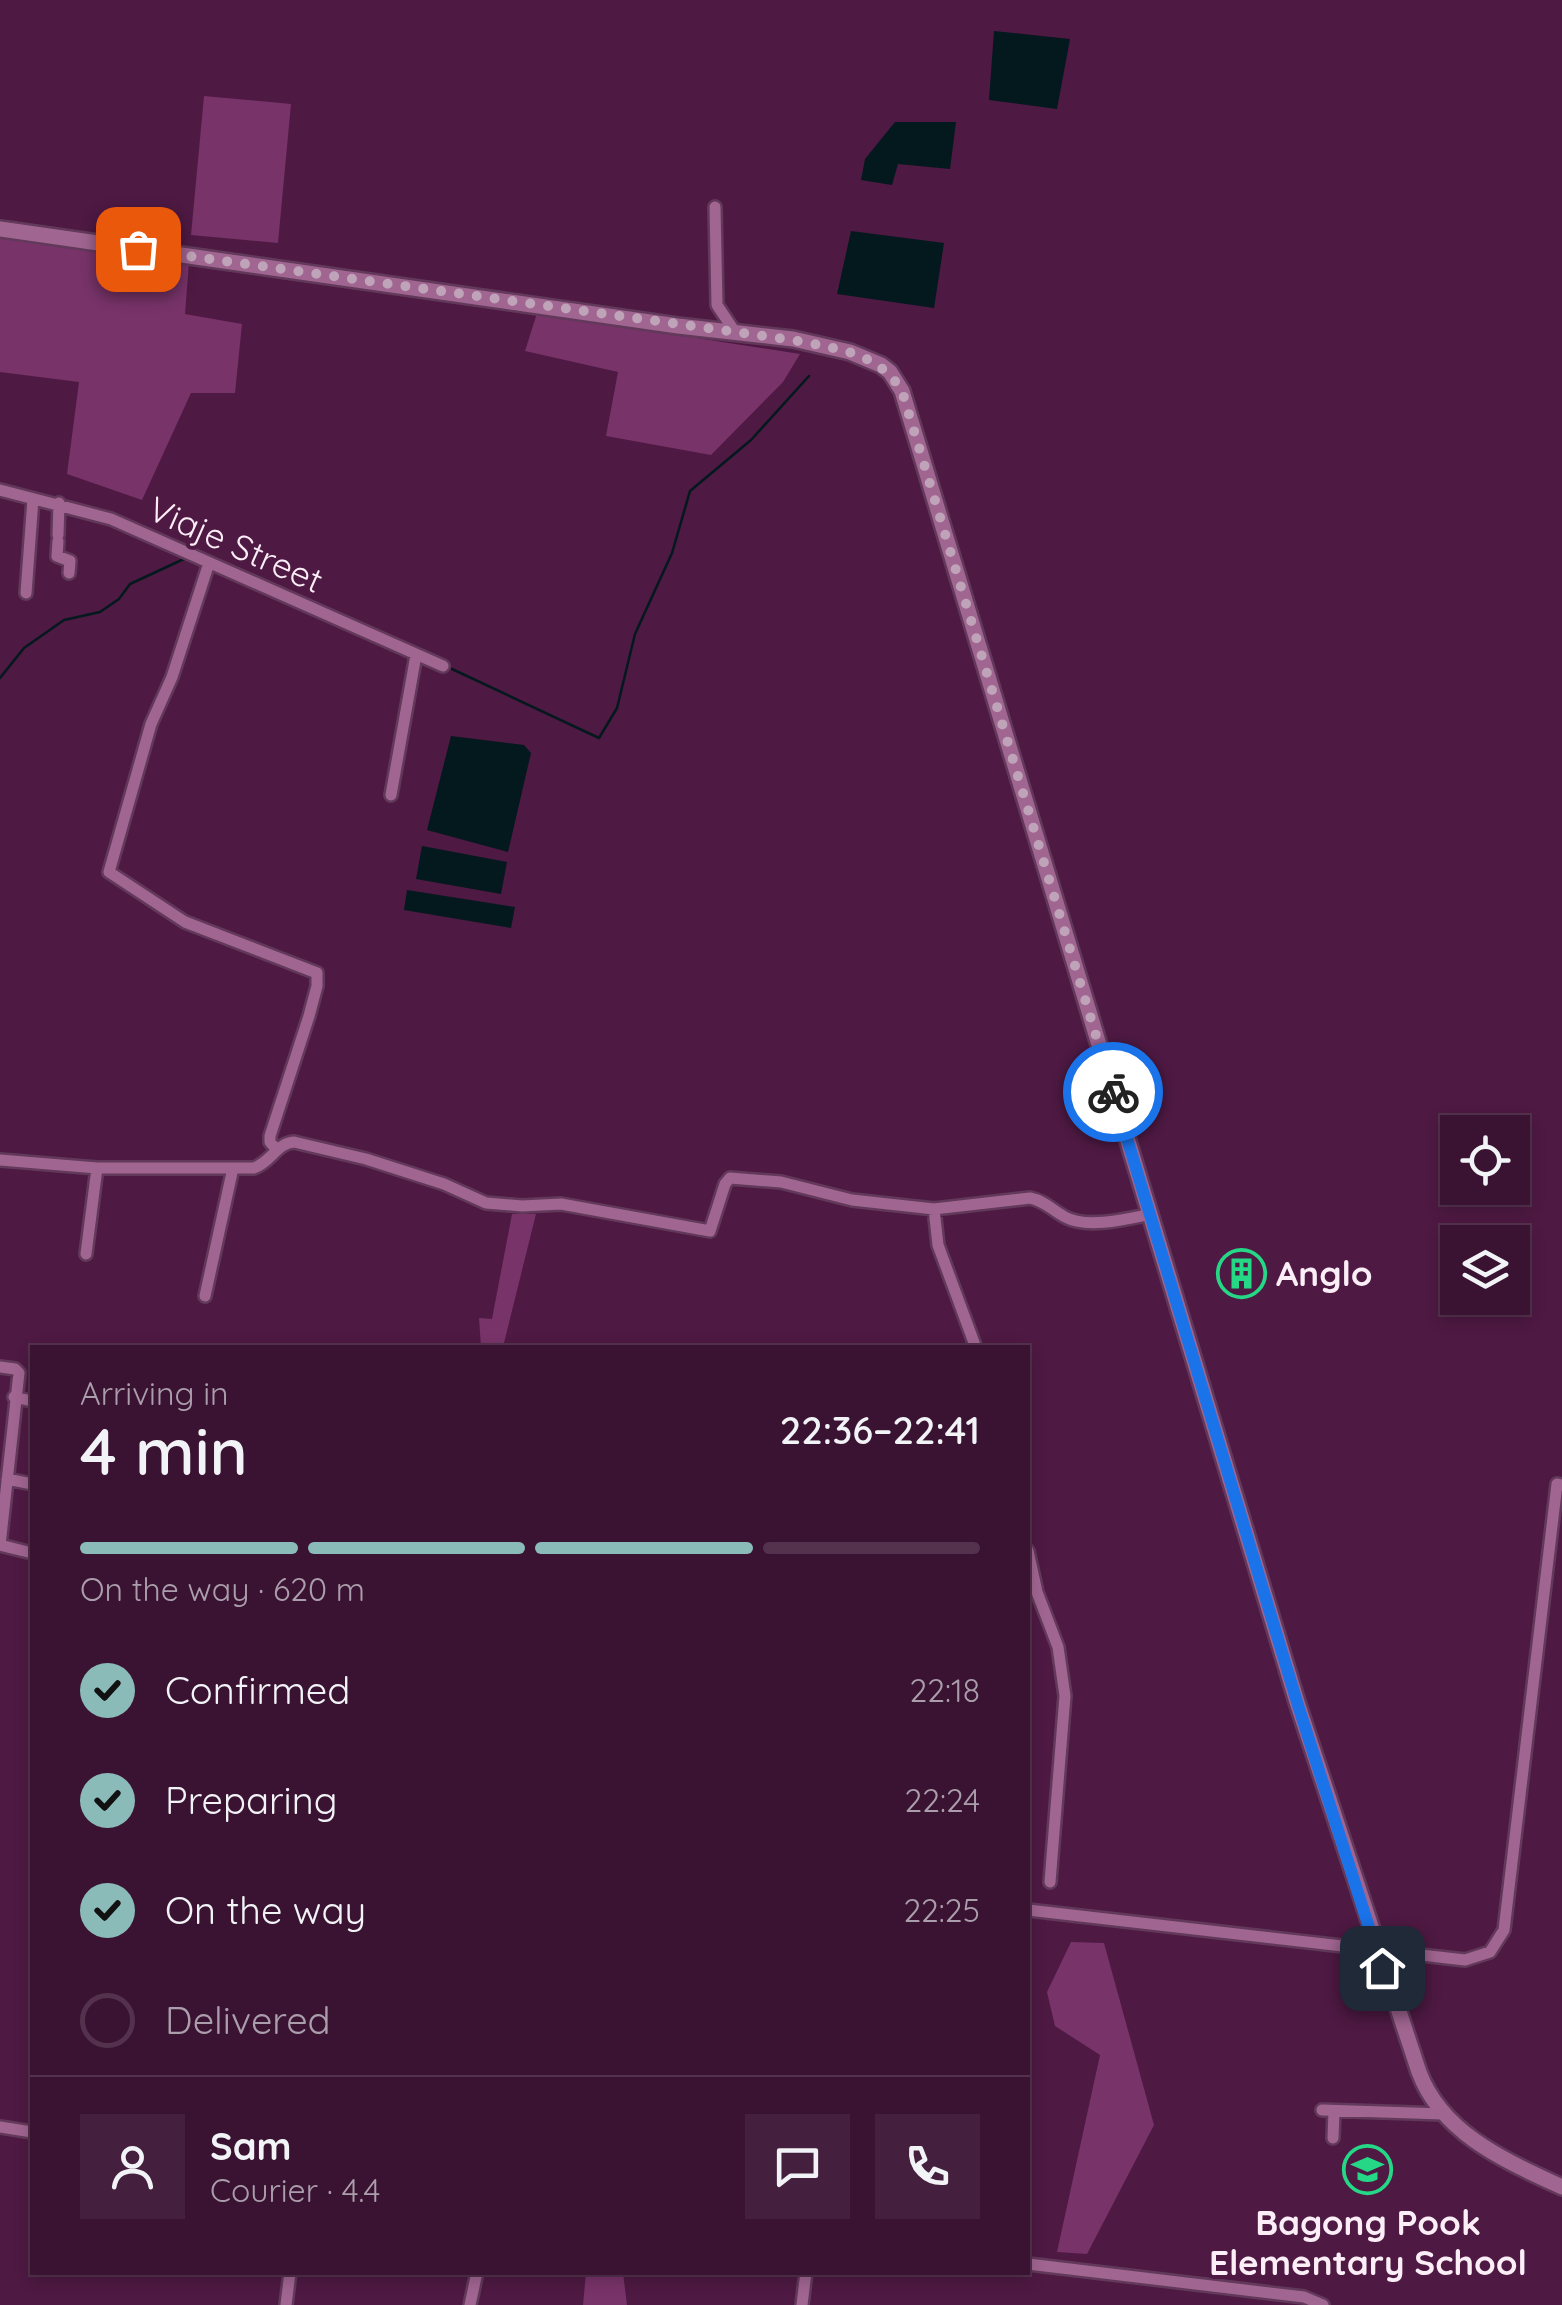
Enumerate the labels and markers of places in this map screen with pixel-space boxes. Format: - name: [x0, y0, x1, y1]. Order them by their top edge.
- pin: [96, 207, 181, 292]
- building icon: Anglo: [1215, 1247, 1267, 1299]
- place label: Anglo: [1276, 1251, 1373, 1295]
- pin: [1340, 1926, 1425, 2011]
- school or university icon: Bagong Pook Elementary School: [1342, 2144, 1394, 2196]
- place label: Bagong Pook Elementary School: [1209, 2200, 1527, 2284]

